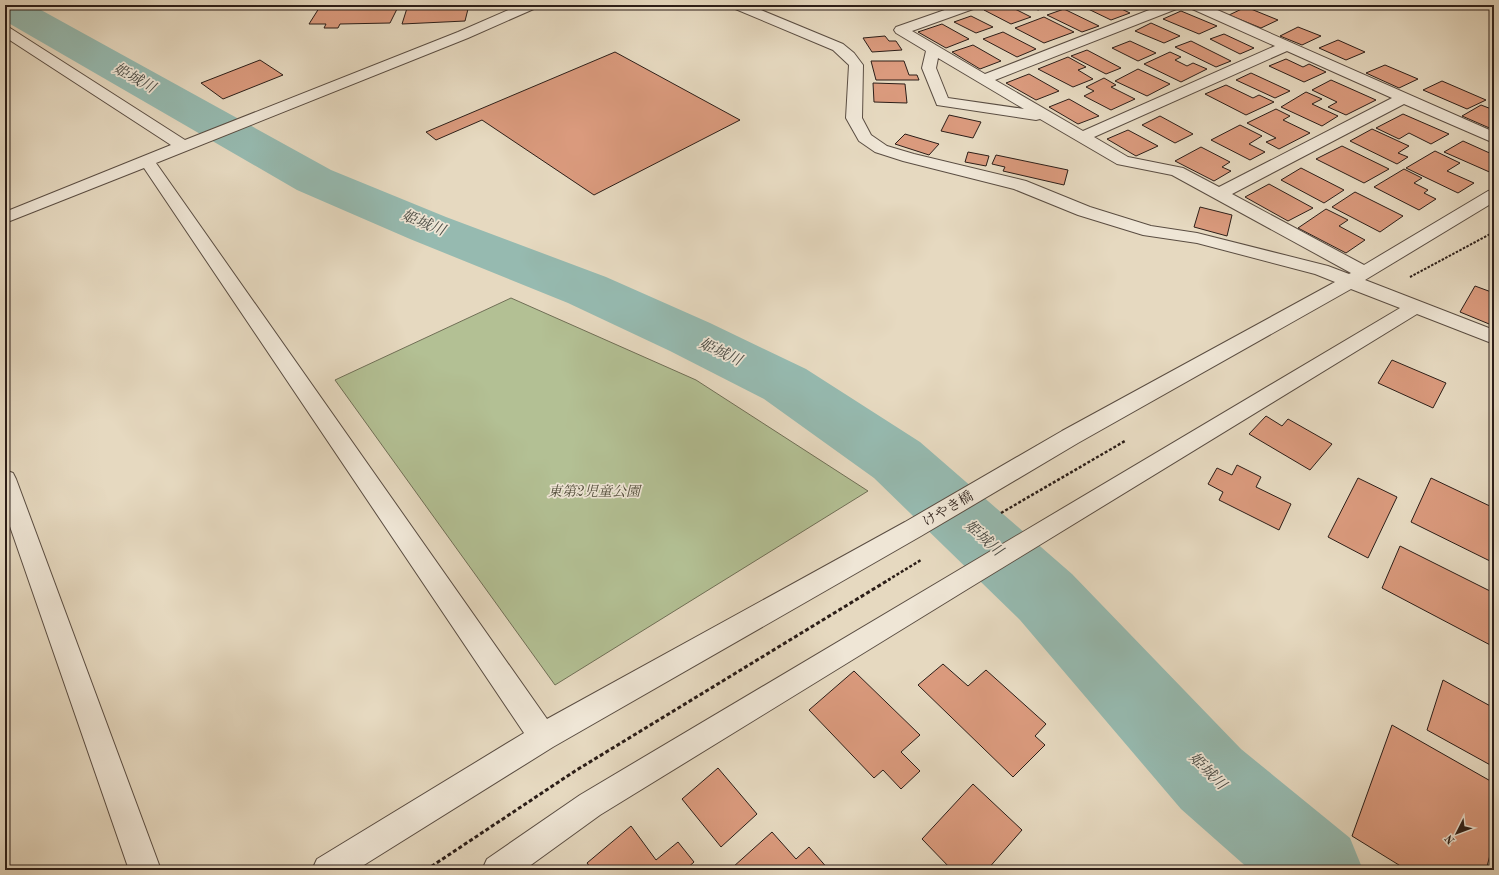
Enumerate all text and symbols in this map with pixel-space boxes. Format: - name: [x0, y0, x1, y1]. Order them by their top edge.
- water label: 姫城川: [111, 60, 160, 97]
- water label: 姫城川: [399, 207, 449, 240]
- water label: 姫城川: [696, 335, 746, 370]
- park label: 東第2児童公園: [548, 484, 642, 499]
- street label: けやき橋: [920, 488, 976, 529]
- water label: 姫城川: [961, 517, 1008, 561]
- water label: 姫城川: [1186, 749, 1231, 795]
- north arrow: [1437, 813, 1477, 853]
- text: N: [1443, 831, 1458, 845]

